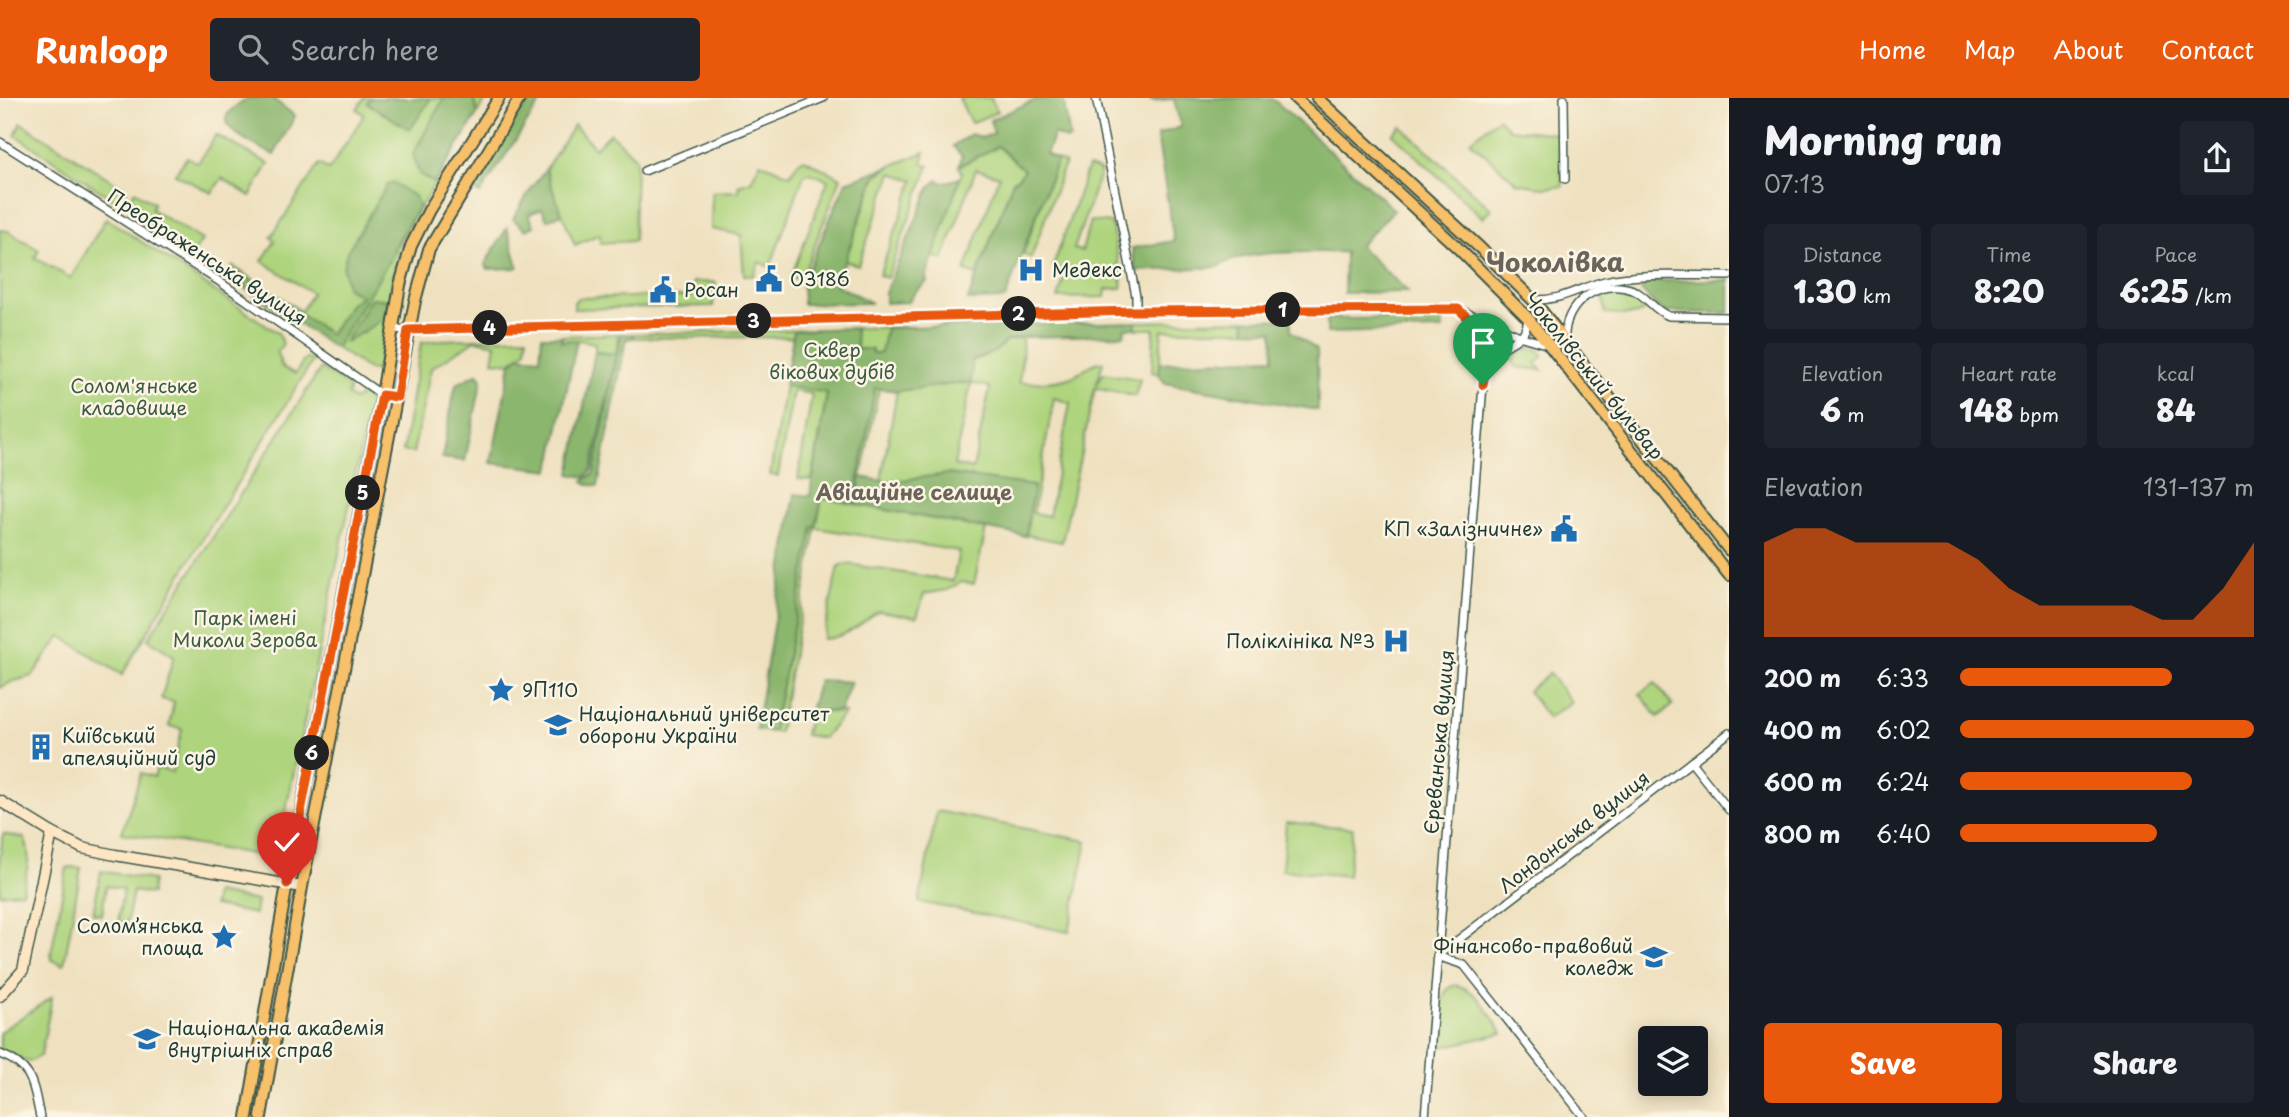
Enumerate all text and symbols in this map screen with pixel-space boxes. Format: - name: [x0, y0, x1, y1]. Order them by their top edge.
- search box: [210, 18, 700, 81]
- text: Runloop: [35, 24, 168, 74]
- icon: search: [234, 30, 272, 68]
- text: Search here: [290, 30, 439, 69]
- text: Home: [1859, 31, 1926, 67]
- text: Map: [1964, 31, 2015, 67]
- text: About: [2053, 31, 2123, 67]
- text: Contact: [2161, 31, 2254, 67]
- text: Morning run: [1764, 111, 2002, 168]
- button: share: [2180, 121, 2254, 195]
- text: 07:13: [1764, 166, 1825, 201]
- street label: Преображенська вулиця: [103, 181, 312, 331]
- text: Distance: [1802, 240, 1882, 268]
- text: Time: [1987, 240, 2031, 268]
- text: Pace: [2154, 240, 2197, 268]
- district label: Чоколівка: [1486, 242, 1625, 281]
- hospital icon: Медекс: [1016, 255, 1046, 285]
- place label: Медекс: [1052, 255, 1122, 283]
- public building icon: 03186: [754, 264, 784, 294]
- place label: 03186: [790, 264, 850, 292]
- text: 1.30: [1793, 268, 1857, 313]
- text: 8:20: [1974, 268, 2044, 313]
- text: 6:25: [2119, 268, 2189, 313]
- public building icon: Росан: [648, 275, 678, 305]
- place label: Росан: [684, 275, 739, 303]
- text: km: [1857, 281, 1891, 309]
- text: /km: [2189, 281, 2232, 309]
- street label: Чоколівський бульвар: [1518, 286, 1671, 465]
- pin: 1: [1266, 292, 1300, 328]
- text: 1: [1278, 295, 1287, 323]
- pin: 2: [1002, 296, 1036, 332]
- text: 2: [1012, 299, 1025, 327]
- pin: 3: [736, 304, 772, 339]
- text: 3: [747, 306, 760, 334]
- pin: 4: [472, 310, 508, 345]
- text: 4: [483, 313, 496, 341]
- pin: [1453, 313, 1513, 385]
- icon: arrive: [1464, 324, 1502, 362]
- park label: Сквер вікових дубів: [769, 335, 895, 385]
- text: Elevation: [1801, 359, 1883, 387]
- text: Heart rate: [1961, 359, 2057, 387]
- text: kcal: [2157, 359, 2195, 387]
- park label: Солом'янське кладовище: [70, 371, 198, 421]
- text: 6: [1820, 387, 1841, 432]
- text: 148: [1959, 387, 2013, 432]
- text: 84: [2156, 387, 2195, 432]
- text: m: [1841, 400, 1865, 428]
- text: bpm: [2013, 400, 2059, 428]
- text: Elevation: [1764, 469, 1863, 504]
- text: 131–137 m: [2143, 469, 2254, 504]
- district label: Авіаційне селище: [815, 475, 1012, 507]
- pin: 5: [346, 476, 380, 510]
- text: 5: [356, 478, 369, 506]
- place label: КП «Залізничне»: [1384, 514, 1543, 542]
- public building icon: КП «Залізничне»: [1549, 514, 1579, 544]
- park label: Парк імені Миколи Зерова: [173, 603, 317, 653]
- place label: Поліклініка №3: [1226, 626, 1375, 654]
- hospital icon: Поліклініка №3: [1381, 626, 1411, 656]
- street label: Єреванська вулиця: [1416, 649, 1460, 835]
- text: 200 m: [1764, 660, 1841, 695]
- text: 6:33: [1876, 660, 1929, 695]
- place icon: 9П110: [486, 675, 516, 705]
- place label: 9П110: [522, 675, 578, 703]
- place label: Національний університет оборони України: [579, 699, 830, 749]
- school or university icon: Національний університет оборони України: [543, 710, 573, 740]
- text: 400 m: [1764, 712, 1842, 747]
- text: 6:02: [1876, 712, 1931, 747]
- place label: Київський апеляційний суд: [62, 721, 216, 771]
- building icon: Київський апеляційний суд: [26, 732, 56, 762]
- pin: 6: [294, 736, 330, 770]
- text: 6: [305, 738, 318, 766]
- street label: Лондонська вулиця: [1492, 763, 1655, 899]
- text: 600 m: [1764, 764, 1842, 799]
- text: 6:24: [1876, 764, 1930, 799]
- pin: [257, 812, 317, 884]
- text: 800 m: [1764, 816, 1841, 851]
- text: 6:40: [1876, 816, 1931, 851]
- icon: check: [268, 823, 306, 861]
- place label: Соломʼянська площа: [77, 911, 203, 961]
- place icon: Соломʼянська площа: [209, 922, 239, 952]
- place label: Фінансово-правовий коледж: [1433, 931, 1633, 981]
- school or university icon: Фінансово-правовий коледж: [1639, 942, 1669, 972]
- place label: Національна академія внутрішніх справ: [168, 1013, 385, 1063]
- button: Save: [1764, 1023, 2002, 1103]
- button: Share: [2016, 1023, 2254, 1103]
- school or university icon: Національна академія внутрішніх справ: [132, 1024, 162, 1054]
- map controls: [1638, 1026, 1708, 1096]
- button: layers: [1638, 1026, 1708, 1096]

